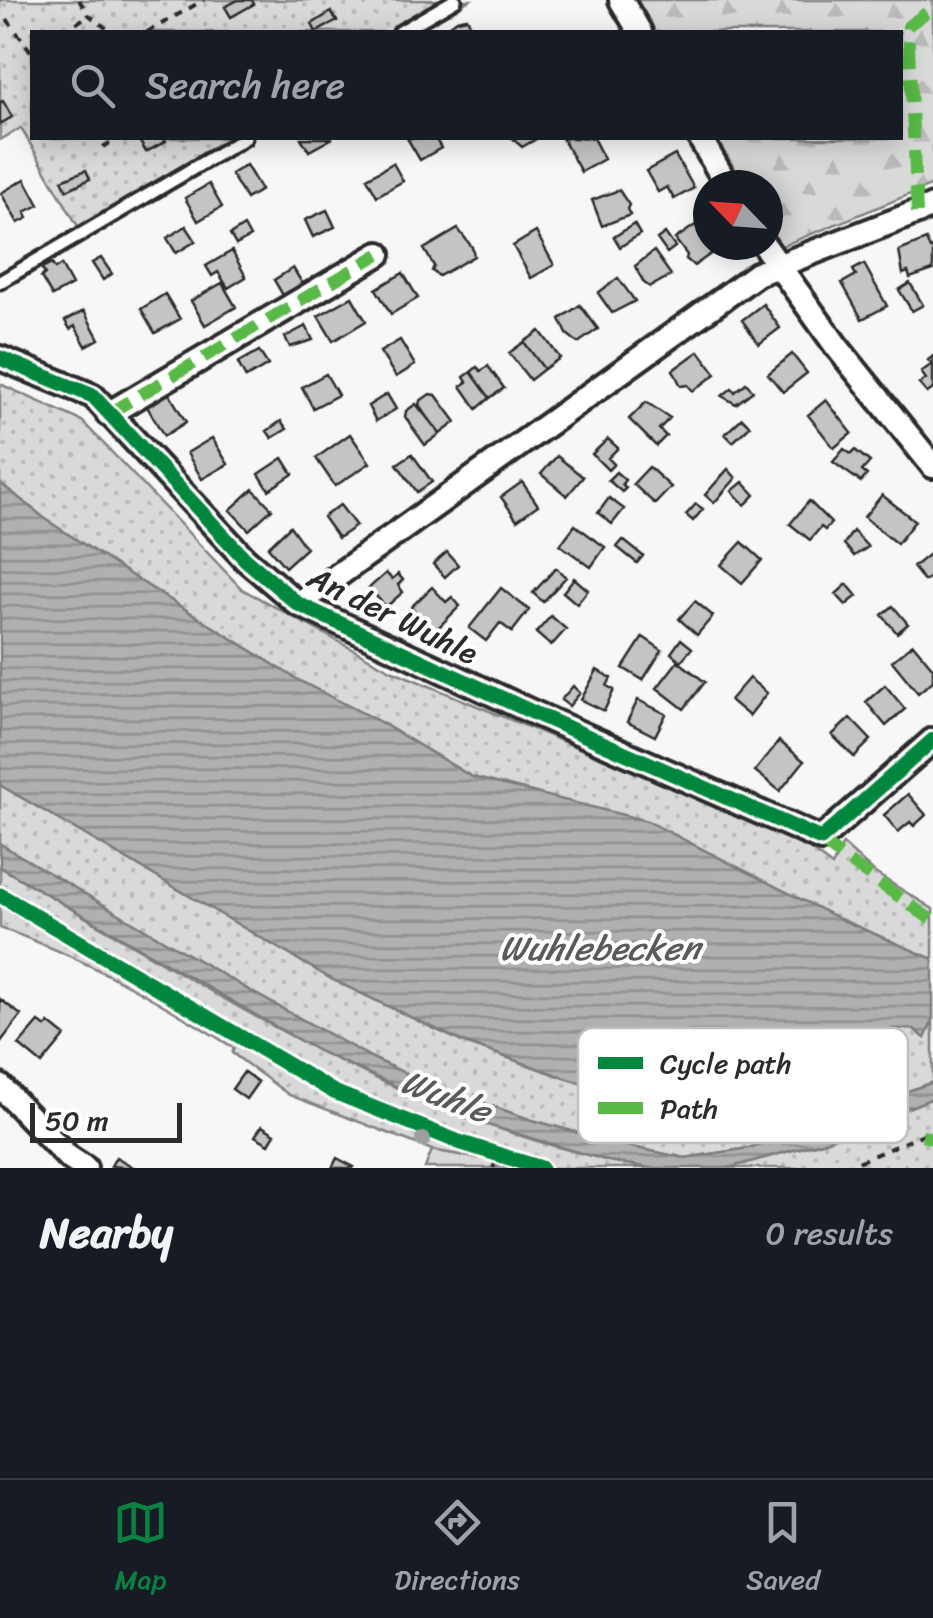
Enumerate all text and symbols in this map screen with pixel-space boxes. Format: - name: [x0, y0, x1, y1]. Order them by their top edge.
- search box: [30, 30, 903, 140]
- text: Search here: [145, 52, 345, 119]
- icon: search: [65, 58, 120, 113]
- north arrow: [693, 170, 783, 260]
- street label: An der Wuhle: [296, 549, 488, 681]
- water label: Wuhlebecken: [500, 917, 704, 979]
- legend: [578, 1028, 908, 1143]
- text: Cycle path: [660, 1039, 791, 1088]
- water label: Wuhle: [392, 1051, 503, 1143]
- text: Path: [660, 1084, 718, 1133]
- text: 50 m: [45, 1096, 109, 1145]
- scale bar: [30, 1098, 182, 1142]
- text: Nearby: [40, 1196, 173, 1270]
- text: 0 results: [765, 1205, 893, 1262]
- tab: Map: [113, 1495, 168, 1604]
- tab: Directions: [394, 1495, 520, 1604]
- tab: Saved: [746, 1495, 820, 1604]

